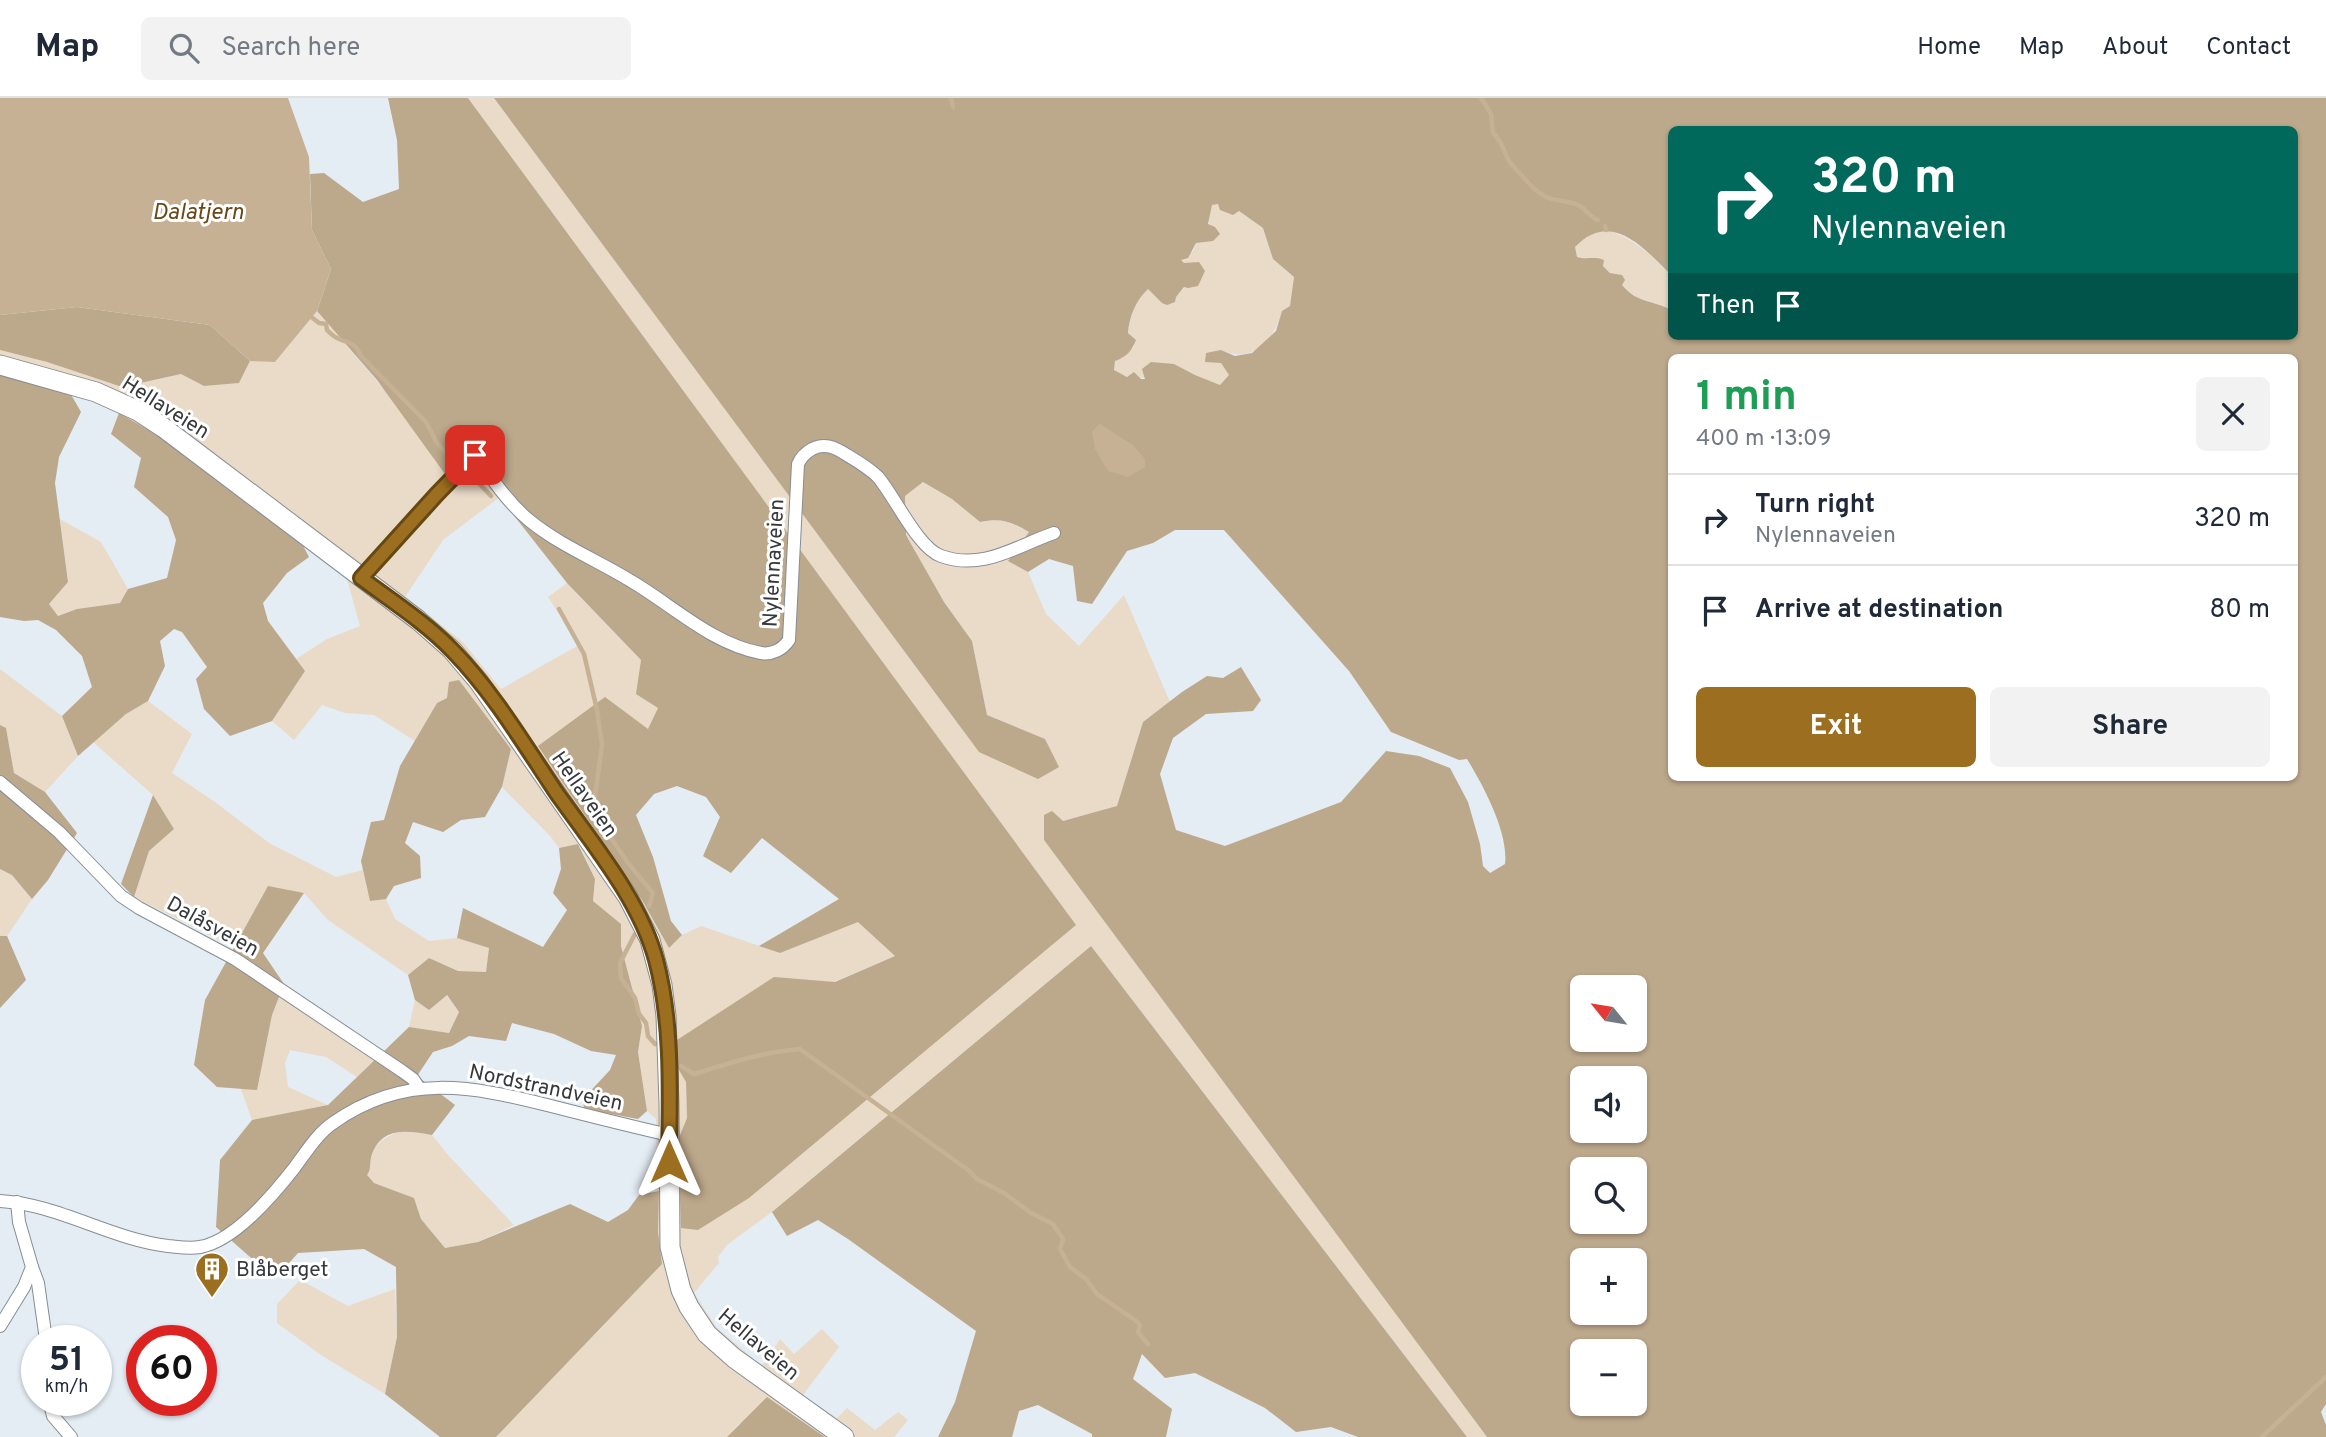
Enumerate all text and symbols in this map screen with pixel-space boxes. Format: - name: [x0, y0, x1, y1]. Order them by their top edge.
- search box: [141, 17, 631, 80]
- text: Map: [35, 27, 99, 69]
- icon: search: [165, 29, 203, 67]
- text: Search here: [221, 32, 360, 65]
- text: Home: [1917, 33, 1981, 63]
- text: Map: [2019, 33, 2064, 63]
- text: About: [2102, 33, 2168, 63]
- text: Contact: [2206, 33, 2291, 63]
- text: 320 m: [1811, 149, 1957, 211]
- icon: right: [1696, 154, 1787, 245]
- water label: Dalatjern: [152, 199, 244, 228]
- text: Nylennaveien: [1811, 210, 2007, 250]
- icon: arrive: [1769, 287, 1807, 325]
- text: Then: [1696, 290, 1755, 323]
- street label: Hellaveien: [116, 371, 214, 446]
- text: 1 min: [1696, 372, 1797, 425]
- button: close: [2196, 377, 2270, 451]
- pin: [445, 425, 505, 485]
- text: 400 m · 13:09: [1696, 425, 1831, 454]
- icon: arrive: [456, 436, 494, 474]
- text: Turn right: [1755, 489, 1875, 522]
- street label: Nylennaveien: [758, 498, 791, 628]
- icon: right: [1696, 501, 1734, 539]
- text: 320 m: [2194, 503, 2270, 536]
- text: Nylennaveien: [1755, 522, 1896, 551]
- icon: arrive: [1696, 592, 1734, 630]
- text: Arrive at destination: [1755, 594, 2003, 627]
- text: 80 m: [2210, 594, 2270, 627]
- button: Exit: [1696, 687, 1976, 767]
- button: Share: [1990, 687, 2270, 767]
- street label: Hellaveien: [544, 747, 623, 843]
- street label: Dalåsveien: [161, 891, 263, 964]
- north arrow: [1570, 975, 1647, 1052]
- map controls: [1570, 975, 1647, 1416]
- street label: Nordstrandveien: [466, 1059, 625, 1118]
- button: sound: [1570, 1066, 1647, 1143]
- position arrow: [632, 1125, 706, 1199]
- button: search: [1570, 1157, 1647, 1234]
- button: +: [1570, 1248, 1647, 1325]
- building icon: Blåberget: [193, 1250, 231, 1299]
- place label: Blåberget: [236, 1257, 328, 1284]
- street label: Hellaveien: [712, 1303, 805, 1387]
- speed limit sign: 60: [126, 1325, 217, 1416]
- text: 51: [49, 1339, 84, 1383]
- button: −: [1570, 1339, 1647, 1416]
- text: km/h: [45, 1376, 88, 1399]

